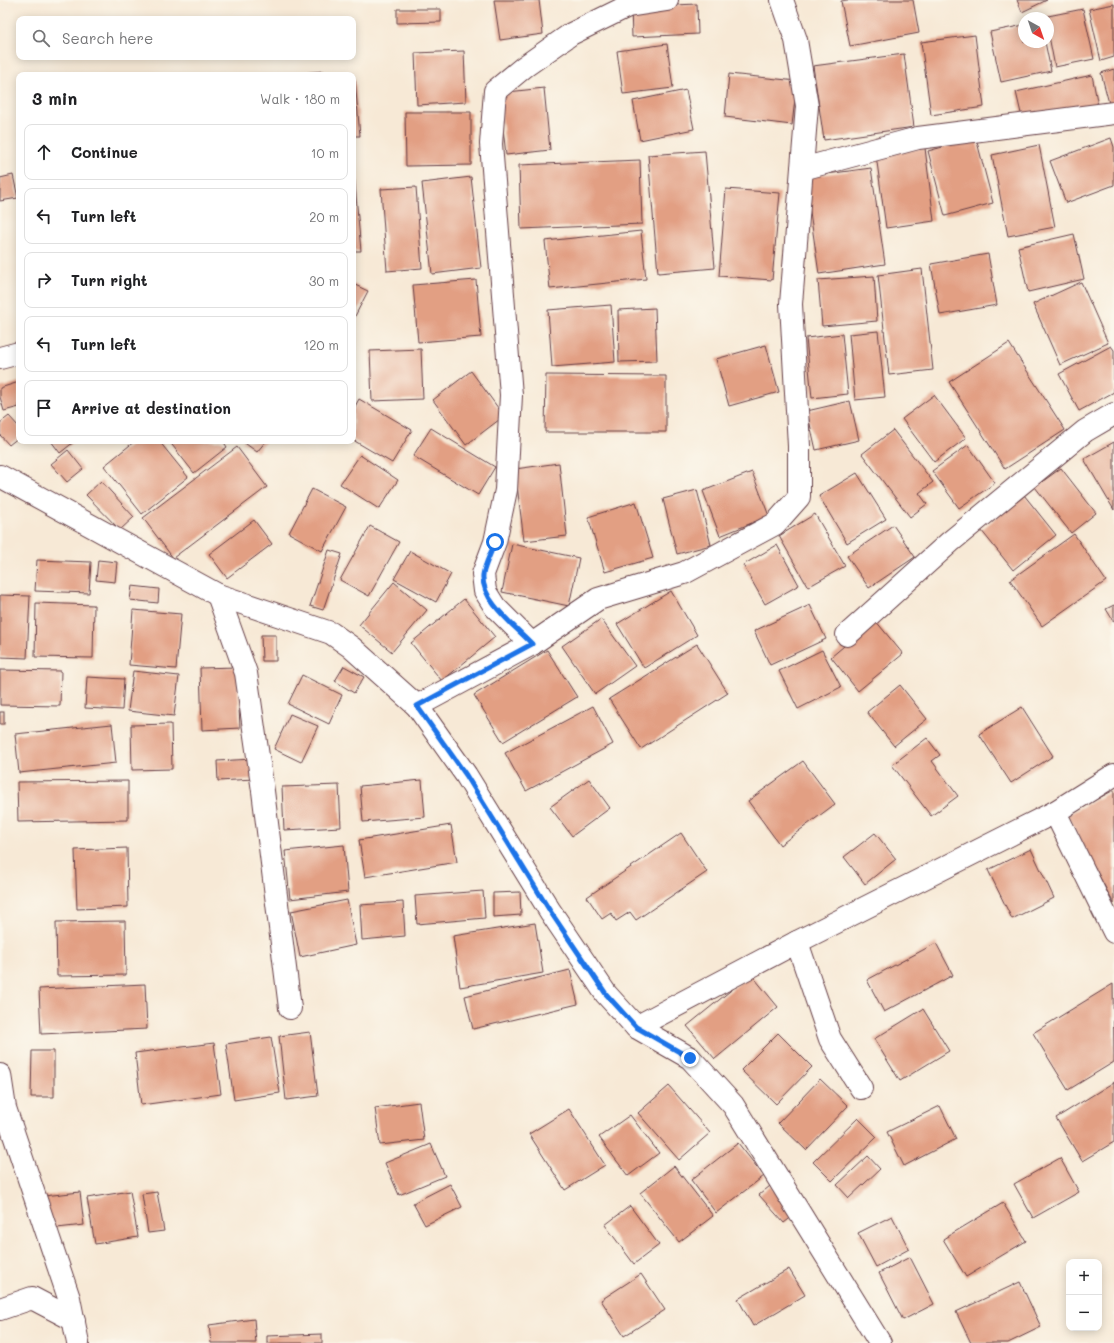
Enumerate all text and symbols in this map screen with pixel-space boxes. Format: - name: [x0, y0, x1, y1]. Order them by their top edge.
- north arrow: [1018, 12, 1054, 48]
- search box: [16, 16, 356, 60]
- icon: search: [30, 27, 52, 49]
- text: Search here: [62, 28, 153, 48]
- text: 3 min: [32, 87, 77, 109]
- text: Walk · 180 m: [260, 90, 340, 107]
- icon: ahead: [33, 141, 55, 163]
- text: Continue: [71, 142, 138, 162]
- text: 10 m: [311, 144, 339, 161]
- icon: left: [33, 205, 55, 227]
- text: Turn left: [71, 206, 136, 226]
- text: 20 m: [309, 208, 339, 225]
- icon: right: [33, 269, 55, 291]
- text: Turn right: [71, 270, 148, 290]
- text: 30 m: [309, 272, 339, 289]
- icon: left: [33, 333, 55, 355]
- text: Turn left: [71, 334, 136, 354]
- text: 120 m: [303, 336, 339, 353]
- icon: arrive: [33, 397, 55, 419]
- text: Arrive at destination: [71, 398, 231, 418]
- route start: [486, 533, 504, 551]
- route end: [681, 1049, 699, 1067]
- map controls: [1066, 1259, 1102, 1331]
- button: +: [1066, 1259, 1102, 1295]
- button: −: [1066, 1295, 1102, 1331]

